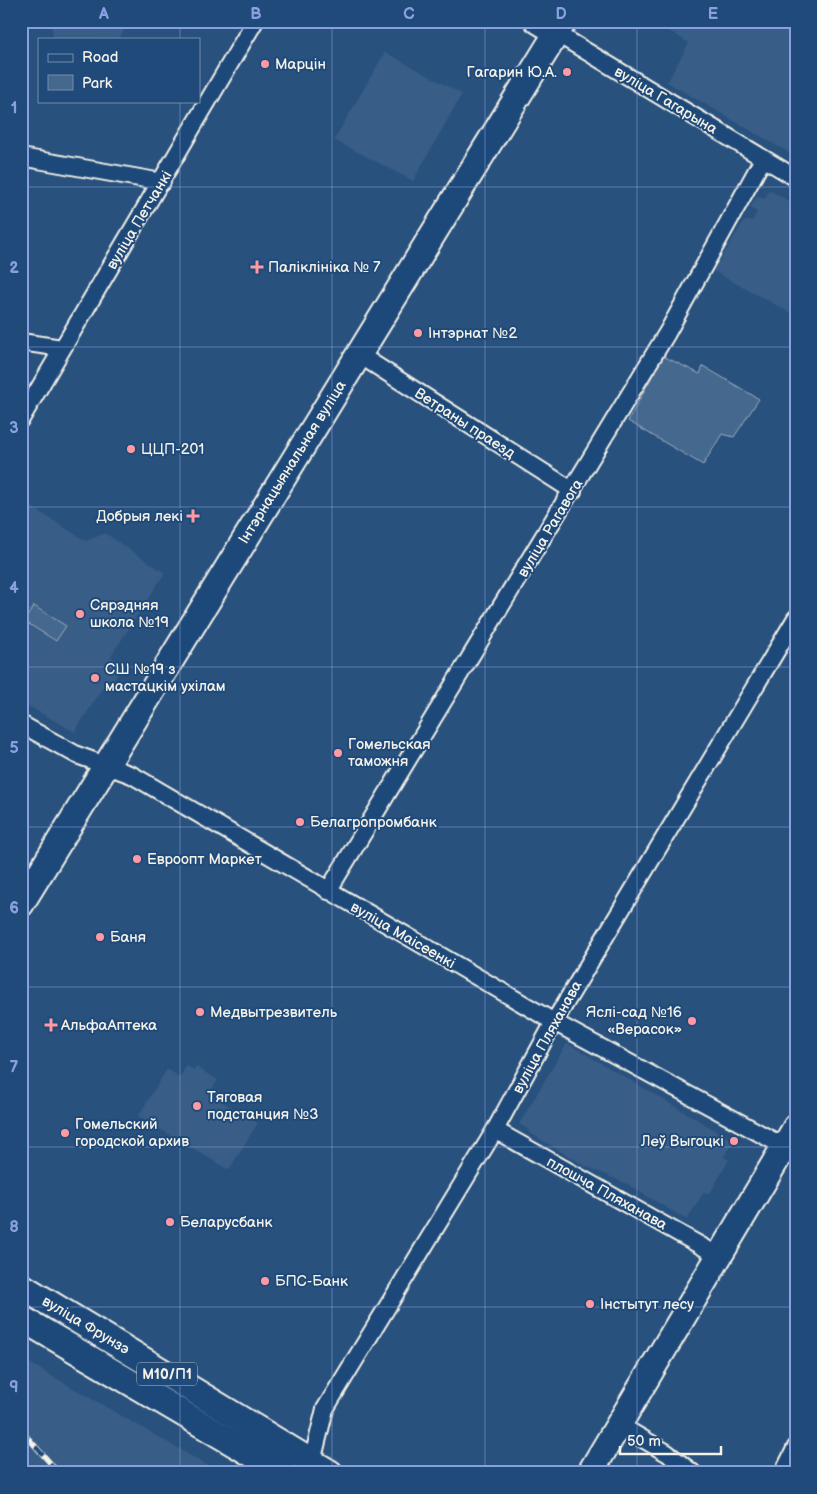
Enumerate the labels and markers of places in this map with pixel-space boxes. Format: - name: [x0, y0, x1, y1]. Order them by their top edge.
- place label: Марцін: [275, 55, 326, 74]
- marker: Марцін: [259, 58, 271, 70]
- place label: Гагарин Ю.А.: [466, 63, 557, 82]
- marker: Гагарин Ю.А.: [561, 66, 573, 78]
- place label: Паліклініка № 7: [268, 258, 381, 277]
- marker: Паліклініка № 7: [250, 260, 264, 274]
- place label: Інтэрнат №2: [428, 324, 517, 343]
- marker: Інтэрнат №2: [412, 327, 424, 339]
- place label: ЦЦП-201: [141, 440, 204, 459]
- marker: ЦЦП-201: [125, 443, 137, 455]
- place label: Добрыя лекі: [96, 507, 183, 526]
- marker: Добрыя лекі: [187, 510, 199, 522]
- place label: Сярэдняя школа №19: [90, 596, 169, 632]
- marker: Сярэдняя школа №19: [74, 608, 86, 620]
- place label: СШ №19 з мастацкім ухілам: [105, 660, 226, 696]
- marker: СШ №19 з мастацкім ухілам: [89, 672, 101, 684]
- place label: Гомельская таможня: [348, 735, 431, 771]
- marker: Гомельская таможня: [332, 747, 344, 759]
- place label: Белагропромбанк: [310, 813, 437, 832]
- marker: Белагропромбанк: [294, 816, 306, 828]
- place label: Евроопт Маркет: [147, 850, 262, 869]
- marker: Евроопт Маркет: [131, 853, 143, 865]
- place label: Баня: [110, 928, 146, 947]
- marker: Баня: [94, 931, 106, 943]
- place label: Медвытрезвитель: [210, 1003, 338, 1022]
- place label: Яслі-сад №16 «Верасок»: [586, 1003, 682, 1039]
- marker: Медвытрезвитель: [194, 1006, 206, 1018]
- marker: Яслі-сад №16 «Верасок»: [686, 1015, 698, 1027]
- place label: АльфаАптека: [60, 1016, 157, 1035]
- marker: АльфаАптека: [45, 1019, 57, 1031]
- place label: Тяговая подстанция №3: [207, 1088, 319, 1124]
- marker: Тяговая подстанция №3: [191, 1100, 203, 1112]
- place label: Гомельский городской архив: [75, 1115, 189, 1151]
- marker: Гомельский городской архив: [59, 1127, 71, 1139]
- place label: Леў Выгоцкі: [640, 1132, 724, 1151]
- marker: Леў Выгоцкі: [728, 1135, 740, 1147]
- place label: Беларусбанк: [180, 1213, 272, 1232]
- marker: Беларусбанк: [164, 1216, 176, 1228]
- place label: БПС-Банк: [275, 1272, 348, 1291]
- marker: БПС-Банк: [259, 1275, 271, 1287]
- place label: Інстытут лесу: [600, 1295, 694, 1314]
- marker: Інстытут лесу: [584, 1298, 596, 1310]

